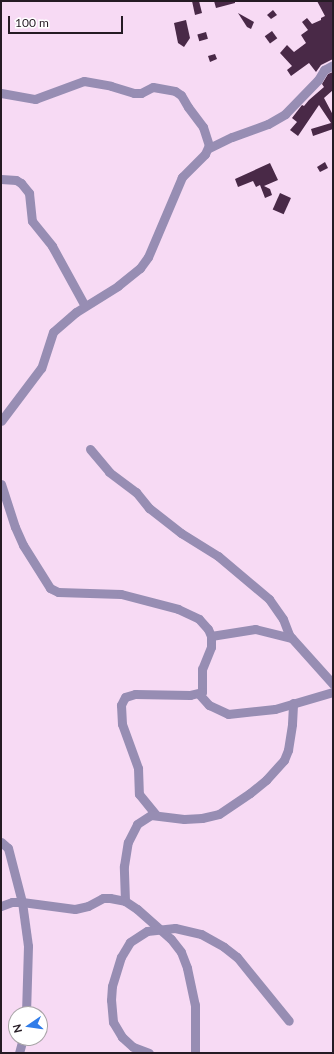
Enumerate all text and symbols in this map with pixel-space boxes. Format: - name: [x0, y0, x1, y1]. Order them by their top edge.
- scale bar: [10, 8, 125, 34]
- text: 100 m: [15, 15, 49, 30]
- north arrow: [8, 1006, 48, 1046]
- text: N: [10, 1023, 24, 1034]

